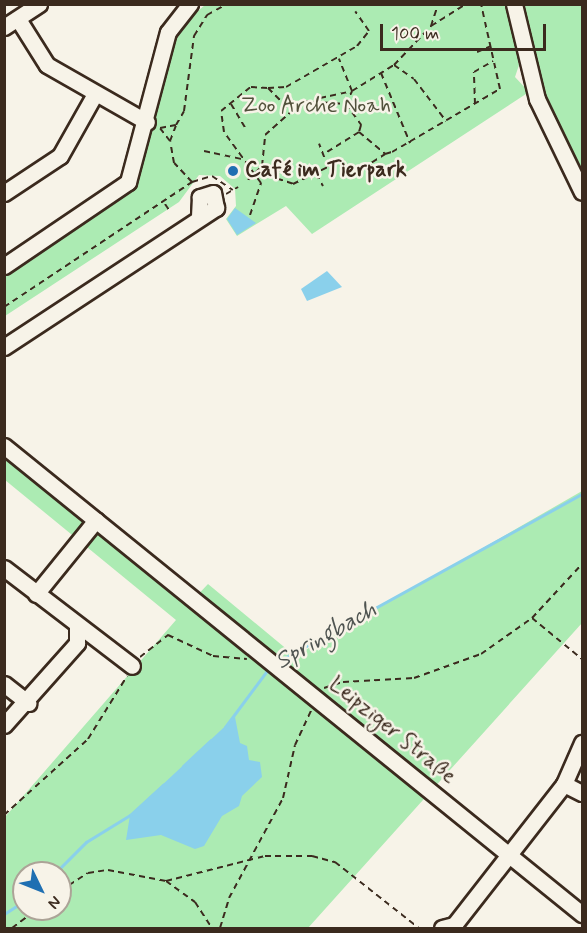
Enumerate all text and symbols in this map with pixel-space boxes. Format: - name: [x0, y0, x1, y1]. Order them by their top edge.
- scale bar: [383, 12, 550, 50]
- text: 100 m: [391, 22, 439, 46]
- park label: Zoo Arche Noah: [242, 94, 390, 120]
- place label: Café im Tierpark: [245, 158, 403, 184]
- marker: Café im Tierpark: [226, 164, 240, 178]
- water label: Springbach: [270, 596, 382, 676]
- street label: Leipziger Straße: [323, 672, 461, 790]
- north arrow: [12, 861, 72, 921]
- text: N: [43, 891, 65, 913]

